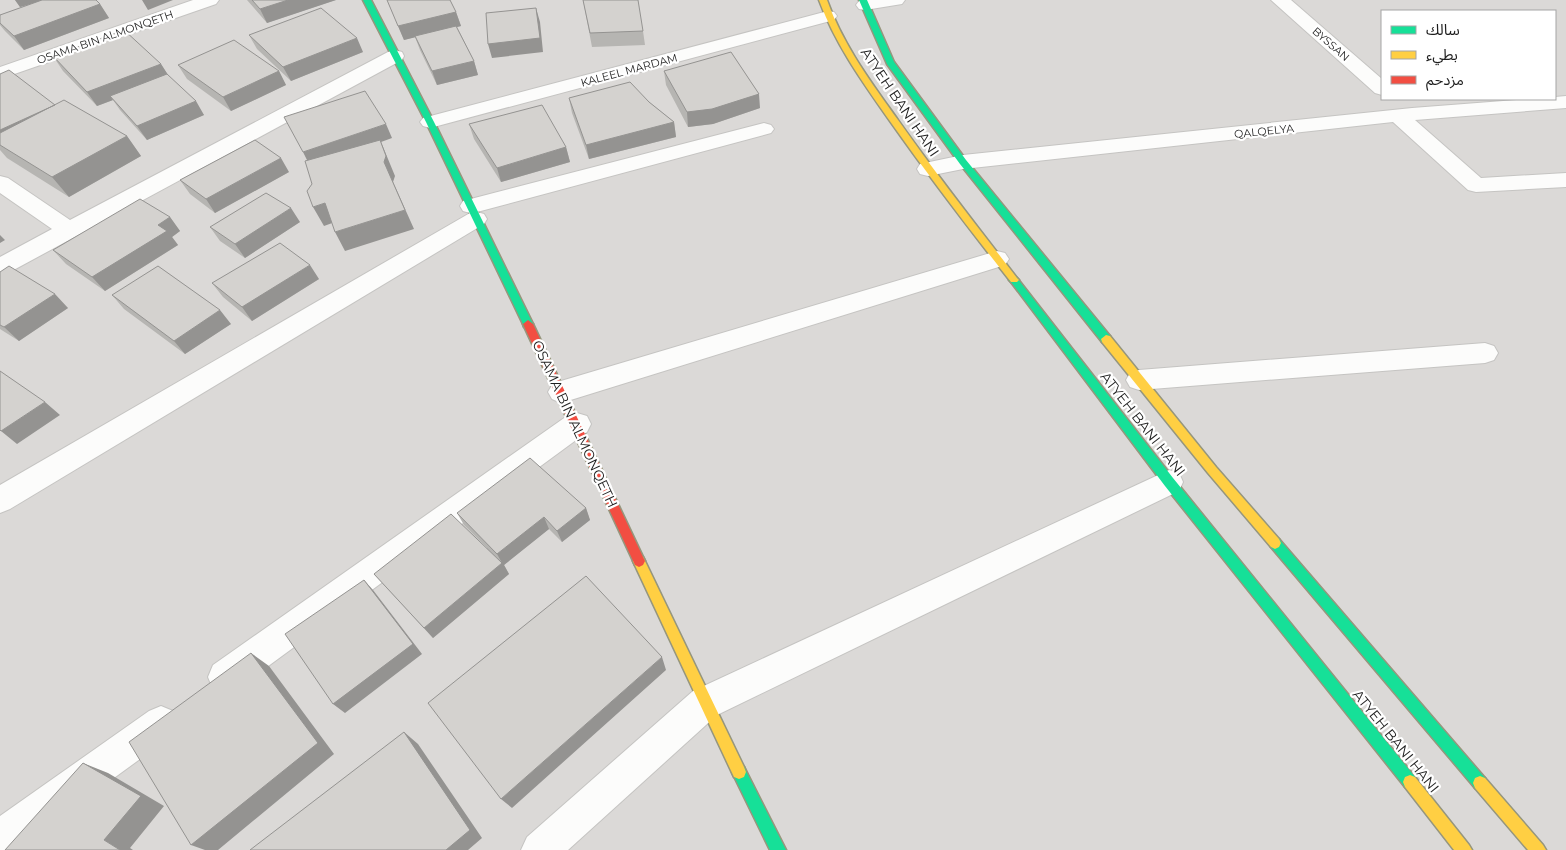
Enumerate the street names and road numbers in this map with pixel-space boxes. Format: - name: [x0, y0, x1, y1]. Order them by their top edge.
- street label: OSAMA BIN ALMONQETH: [35, 7, 175, 67]
- street label: BYSSAN: [1309, 24, 1353, 64]
- street label: ATYEH BANI HANI: [857, 44, 943, 160]
- street label: KALEEL MARDAM: [579, 50, 679, 90]
- street label: QALQELYA: [1233, 121, 1295, 141]
- street label: OSAMA BIN ALMONQETH: [528, 337, 622, 511]
- street label: ATYEH BANI HANI: [1097, 368, 1189, 480]
- street label: ATYEH BANI HANI: [1349, 686, 1443, 796]

